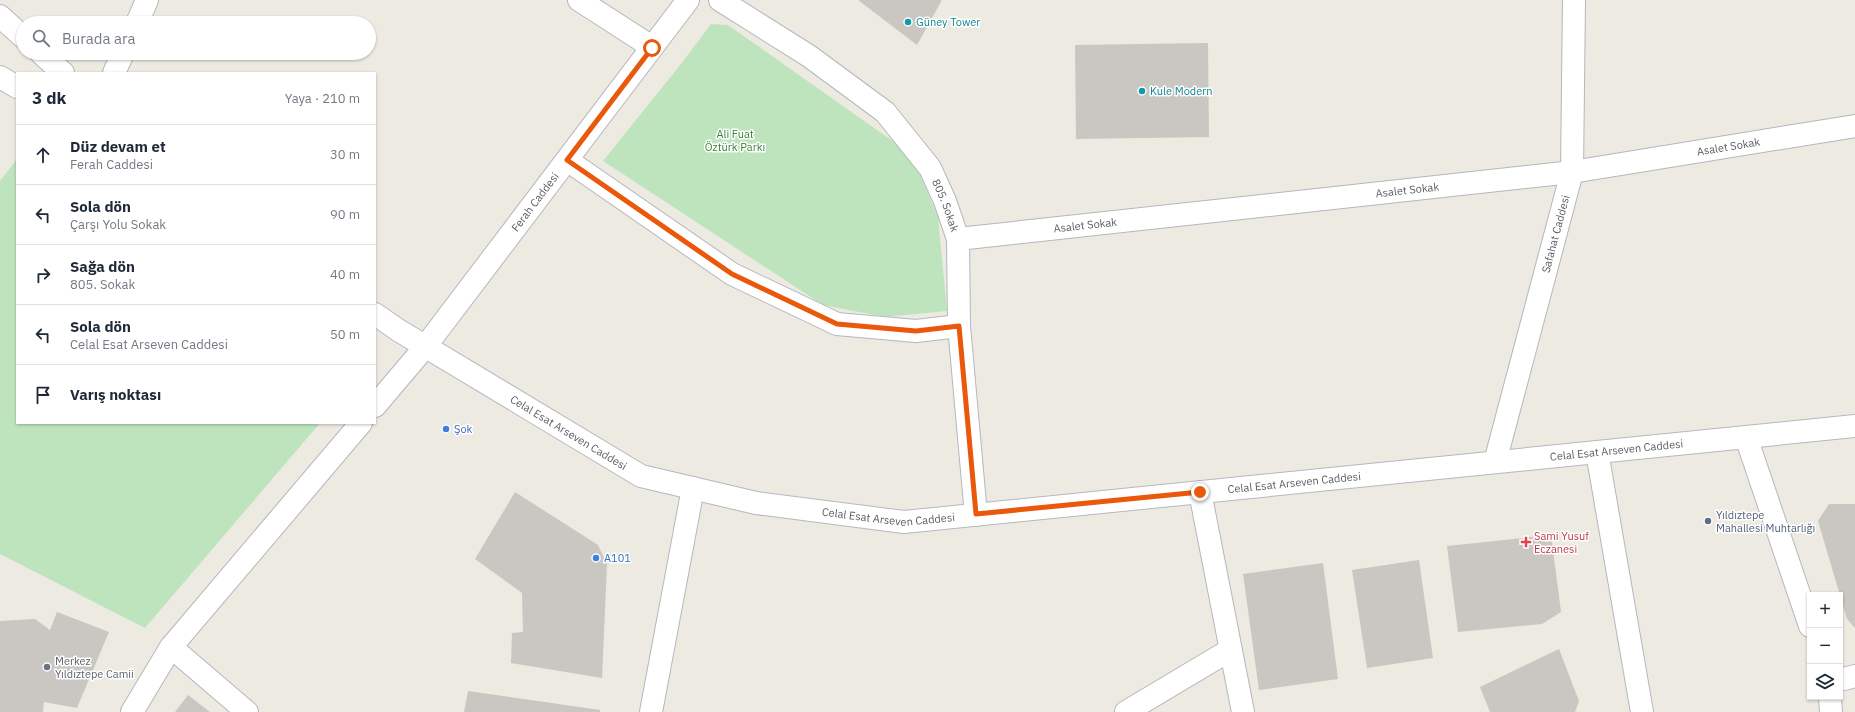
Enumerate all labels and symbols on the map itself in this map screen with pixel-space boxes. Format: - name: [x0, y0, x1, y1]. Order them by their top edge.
- place label: Güney Tower: [916, 15, 980, 29]
- marker: Güney Tower: [903, 17, 913, 27]
- route start: [643, 39, 661, 57]
- place label: Kule Modern: [1150, 84, 1213, 98]
- marker: Kule Modern: [1137, 86, 1147, 96]
- park label: Ali Fuat Öztürk Parkı: [705, 127, 765, 154]
- street label: Asalet Sokak: [1696, 135, 1761, 159]
- street label: Ferah Caddesi: [508, 170, 562, 234]
- street label: 805. Sokak: [929, 177, 962, 234]
- street label: Asalet Sokak: [1375, 180, 1440, 200]
- street label: Safahat Caddesi: [1539, 193, 1573, 274]
- street label: Asalet Sokak: [1053, 215, 1118, 236]
- street label: Celal Esat Arseven Caddesi: [508, 392, 630, 473]
- place label: Şok: [454, 422, 473, 436]
- marker: Şok: [441, 424, 451, 434]
- street label: Celal Esat Arseven Caddesi: [1549, 436, 1684, 464]
- street label: Celal Esat Arseven Caddesi: [1227, 469, 1361, 496]
- route end: [1191, 483, 1209, 501]
- street label: Celal Esat Arseven Caddesi: [821, 505, 956, 529]
- place label: Yıldıztepe Mahallesi Muhtarlığı: [1716, 508, 1815, 535]
- marker: Yıldıztepe Mahallesi Muhtarlığı: [1703, 516, 1713, 526]
- place label: Sami Yusuf Eczanesi: [1534, 529, 1589, 556]
- marker: Sami Yusuf Eczanesi: [1521, 537, 1531, 547]
- place label: A101: [604, 551, 631, 565]
- marker: A101: [591, 553, 601, 563]
- place label: Merkez Yıldıztepe Camii: [55, 654, 134, 681]
- marker: Merkez Yıldıztepe Camii: [42, 662, 52, 672]

